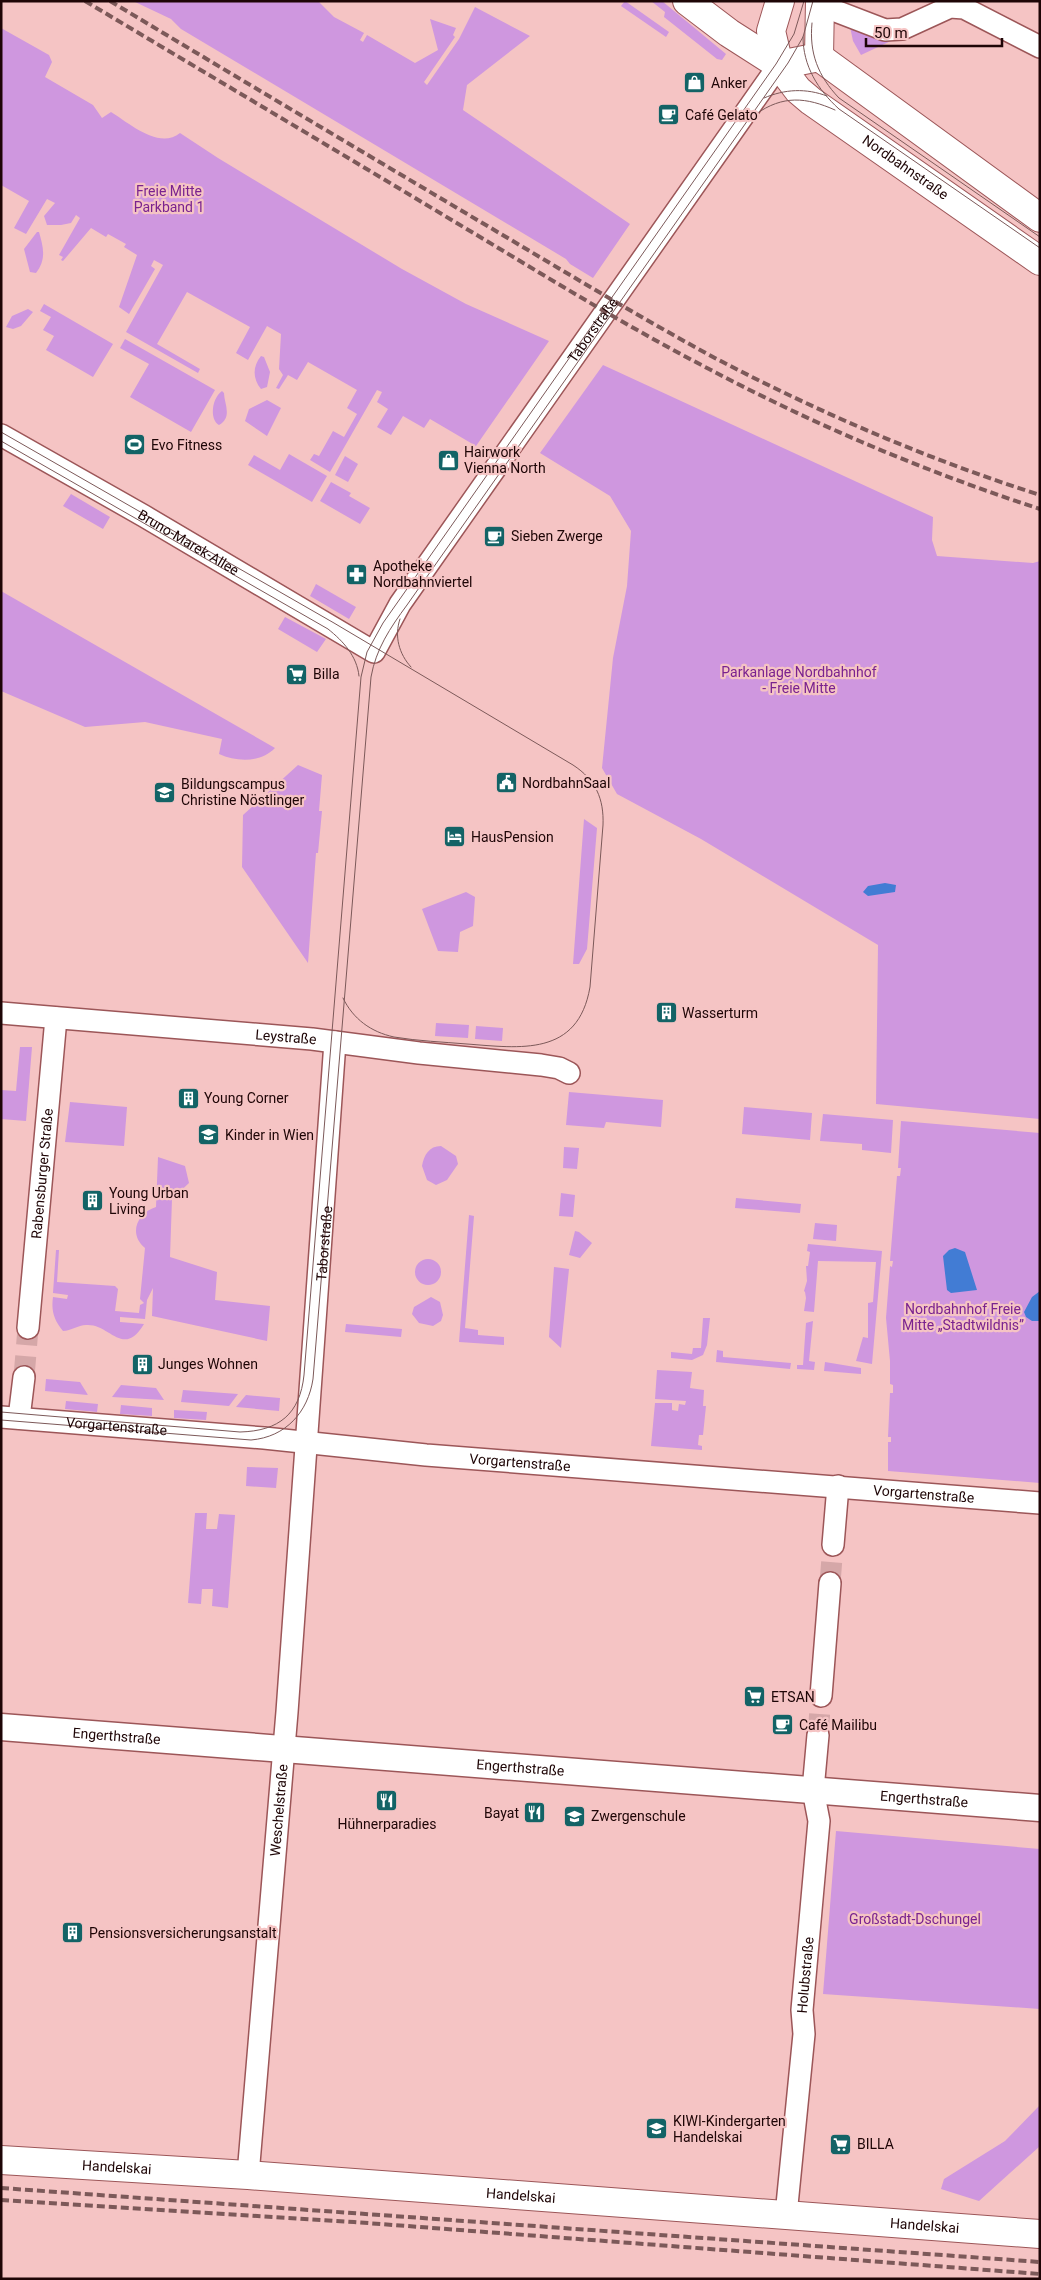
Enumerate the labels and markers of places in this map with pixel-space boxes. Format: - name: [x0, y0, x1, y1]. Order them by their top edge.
- shop icon: Anker: [683, 71, 707, 95]
- place label: Anker: [711, 75, 747, 91]
- cafe icon: Café Gelato: [657, 103, 681, 127]
- place label: Café Gelato: [685, 107, 758, 123]
- sports icon: Evo Fitness: [123, 433, 147, 457]
- place label: Evo Fitness: [151, 437, 222, 453]
- place label: Hairwork Vienna North: [464, 444, 546, 476]
- shop icon: Hairwork Vienna North: [436, 448, 460, 472]
- cafe icon: Sieben Zwerge: [483, 524, 507, 548]
- place label: Sieben Zwerge: [511, 528, 603, 544]
- place label: Apotheke Nordbahnviertel: [373, 558, 473, 590]
- pharmacy icon: Apotheke Nordbahnviertel: [345, 562, 369, 586]
- supermarket icon: Billa: [285, 662, 309, 686]
- place label: Billa: [313, 666, 340, 682]
- public building icon: NordbahnSaal: [494, 771, 518, 795]
- place label: NordbahnSaal: [522, 775, 610, 791]
- place label: Bildungscampus Christine Nöstlinger: [181, 776, 304, 808]
- school or university icon: Bildungscampus Christine Nöstlinger: [153, 780, 177, 804]
- hotel icon: HausPension: [443, 825, 467, 849]
- place label: HausPension: [471, 829, 554, 845]
- building icon: Wasserturm: [654, 1001, 678, 1025]
- place label: Wasserturm: [682, 1005, 758, 1021]
- building icon: Young Corner: [176, 1086, 200, 1110]
- place label: Young Corner: [204, 1090, 289, 1106]
- school or university icon: Kinder in Wien: [197, 1123, 221, 1147]
- place label: Kinder in Wien: [225, 1127, 314, 1143]
- place label: Young Urban Living: [109, 1185, 189, 1217]
- building icon: Young Urban Living: [81, 1189, 105, 1213]
- building icon: Junges Wohnen: [130, 1352, 154, 1376]
- place label: Junges Wohnen: [158, 1356, 258, 1372]
- supermarket icon: ETSAN: [743, 1685, 767, 1709]
- place label: ETSAN: [771, 1689, 815, 1705]
- cafe icon: Café Mailibu: [771, 1713, 795, 1737]
- place label: Café Mailibu: [799, 1717, 877, 1733]
- restaurant icon: Hühnerparadies: [375, 1789, 399, 1813]
- restaurant icon: Bayat: [523, 1801, 547, 1825]
- school or university icon: Zwergenschule: [563, 1804, 587, 1828]
- place label: Bayat: [484, 1805, 519, 1821]
- place label: Zwergenschule: [591, 1808, 686, 1824]
- place label: Hühnerparadies: [338, 1816, 436, 1832]
- building icon: Pensionsversicherungsanstalt: [61, 1921, 85, 1945]
- place label: Pensionsversicherungsanstalt: [89, 1925, 277, 1941]
- place label: KIWI-Kindergarten Handelskai: [673, 2113, 786, 2145]
- school or university icon: KIWI-Kindergarten Handelskai: [645, 2117, 669, 2141]
- supermarket icon: BILLA: [829, 2132, 853, 2156]
- place label: BILLA: [857, 2136, 894, 2152]

